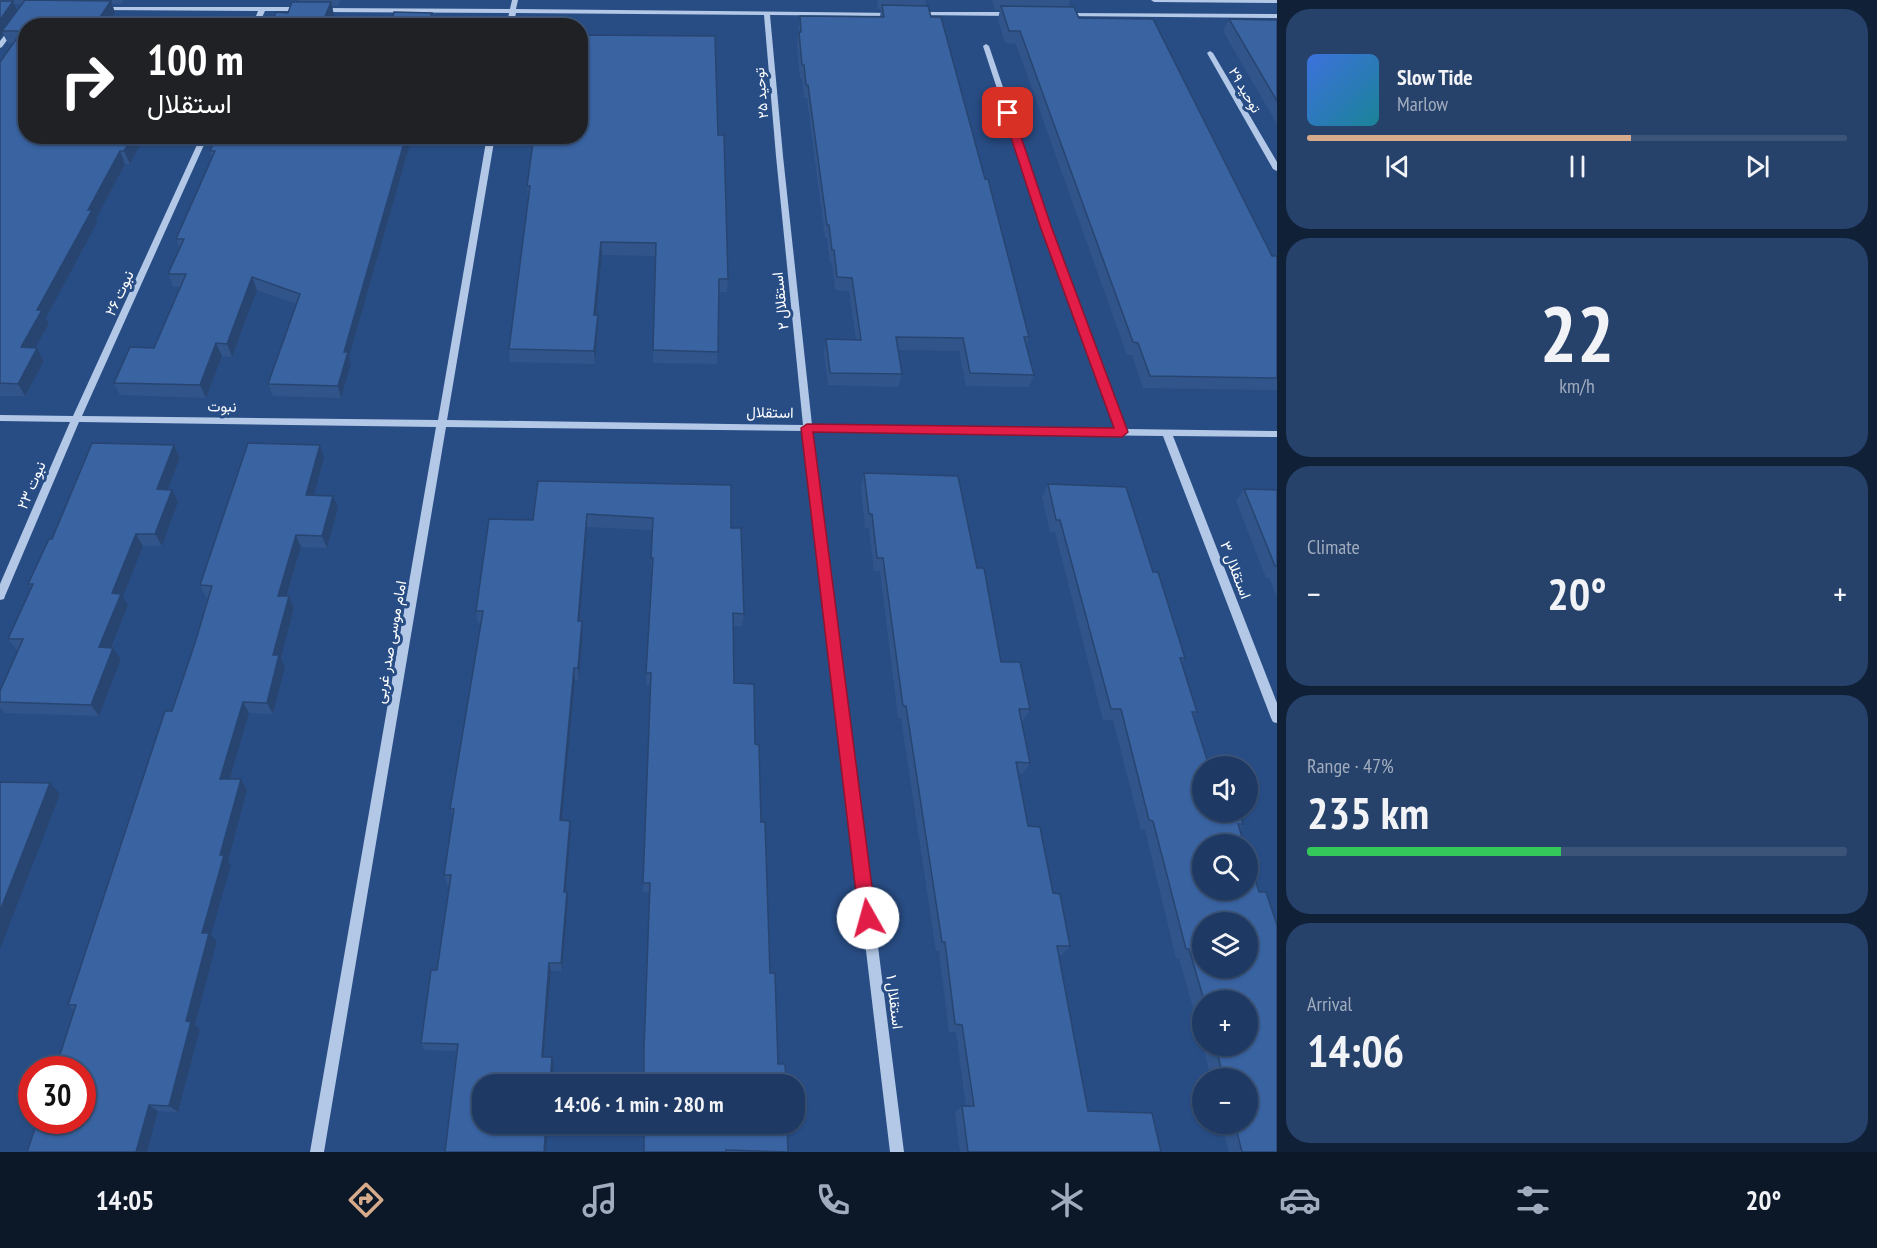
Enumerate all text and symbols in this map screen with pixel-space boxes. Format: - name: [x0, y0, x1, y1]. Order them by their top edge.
- text: 100 m: [147, 32, 244, 87]
- icon: right: [48, 42, 126, 120]
- text: Slow Tide: [1397, 63, 1473, 91]
- street label: توحید ۲۹: [1225, 64, 1265, 116]
- street label: توحید ۲۵: [750, 67, 772, 119]
- text: استقلال: [147, 86, 232, 120]
- pin: [982, 87, 1033, 138]
- text: Marlow: [1397, 91, 1448, 117]
- icon: arrive: [991, 96, 1024, 129]
- icon: previous: [1381, 150, 1414, 183]
- icon: pause: [1561, 150, 1594, 183]
- icon: next: [1741, 150, 1774, 183]
- street label: نبوت ۲۶: [100, 267, 138, 319]
- street label: استقلال ۲: [768, 271, 792, 331]
- text: 22: [1540, 283, 1614, 384]
- text: km/h: [1559, 373, 1595, 399]
- street label: نبوت: [207, 396, 237, 416]
- street label: استقلال: [746, 402, 794, 422]
- street label: نبوت ۲۳: [12, 458, 50, 512]
- text: Climate: [1307, 534, 1360, 560]
- street label: استقلال ۳: [1216, 538, 1256, 602]
- text: 20°: [1547, 564, 1607, 622]
- text: −: [1307, 572, 1321, 615]
- text: +: [1833, 572, 1847, 615]
- street label: امام موسی صدر غربی: [370, 579, 411, 705]
- text: Range · 47%: [1307, 753, 1394, 779]
- map controls: [1192, 756, 1258, 1134]
- button: sound: [1192, 756, 1258, 822]
- text: 235 km: [1307, 783, 1429, 841]
- button: search: [1192, 834, 1258, 900]
- position arrow: [836, 886, 900, 950]
- button: layers: [1192, 912, 1258, 978]
- street label: استقلال ۱: [882, 974, 908, 1030]
- button: +: [1192, 990, 1258, 1056]
- text: Arrival: [1307, 991, 1352, 1017]
- text: 14:06: [1307, 1021, 1404, 1079]
- speed limit sign: 30: [18, 1056, 96, 1134]
- button: −: [1192, 1068, 1258, 1134]
- text: 14:06 · 1 min · 280 m: [553, 1090, 724, 1118]
- icon: directions: [345, 1179, 387, 1221]
- icon: music: [579, 1179, 621, 1221]
- icon: phone: [812, 1179, 854, 1221]
- icon: climate: [1046, 1179, 1088, 1221]
- icon: car: [1279, 1179, 1321, 1221]
- icon: filters: [1512, 1179, 1554, 1221]
- text: 14:05: [96, 1183, 154, 1217]
- text: 20°: [1746, 1183, 1781, 1217]

